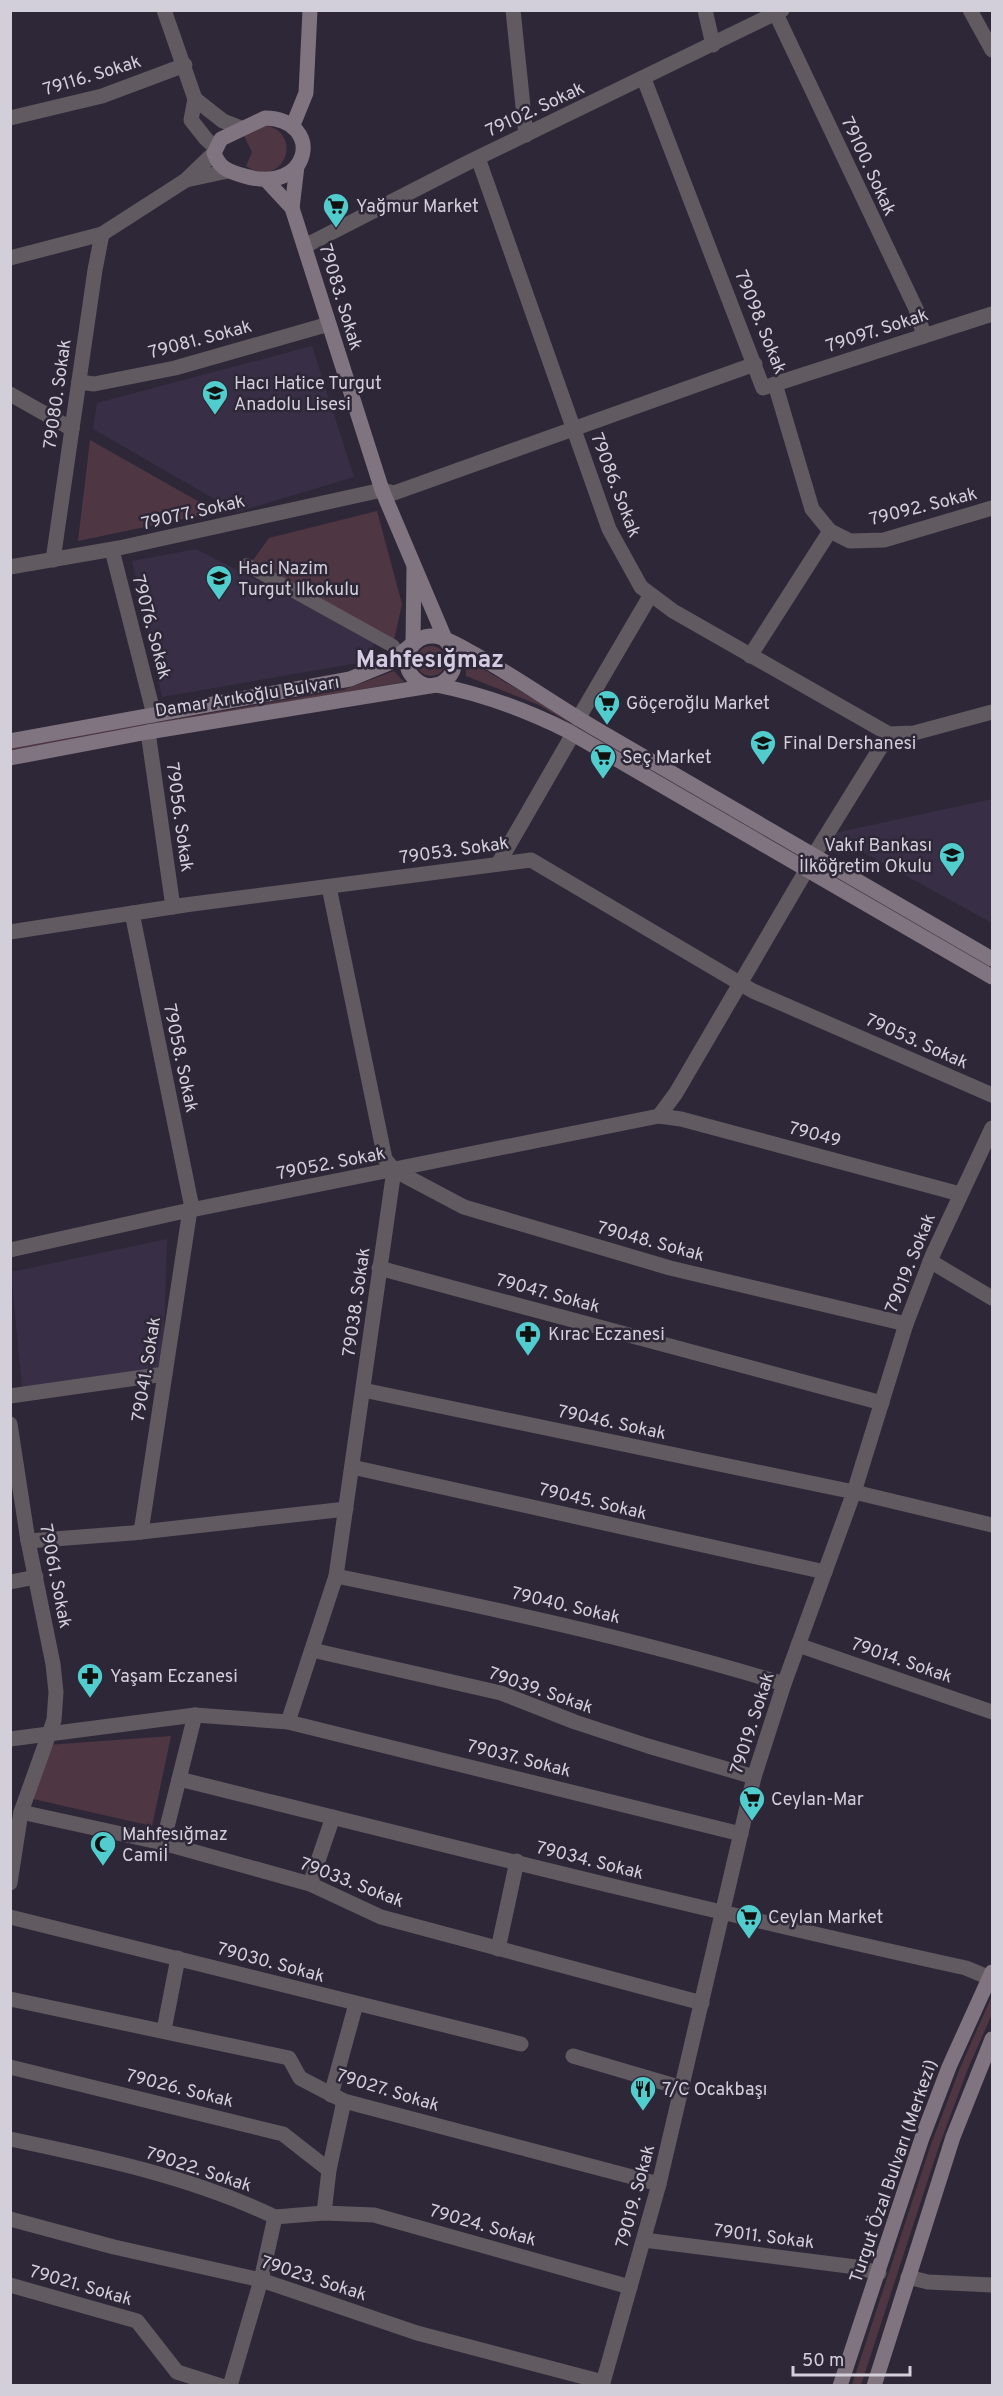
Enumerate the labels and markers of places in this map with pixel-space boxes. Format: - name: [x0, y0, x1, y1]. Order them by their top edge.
- supermarket icon: Yağmur Market: [321, 191, 351, 229]
- place label: Yağmur Market: [356, 196, 479, 219]
- place label: Hacı Hatice Turgut Anadolu Lisesi: [234, 373, 382, 417]
- school or university icon: Hacı Hatice Turgut Anadolu Lisesi: [200, 378, 230, 416]
- place label: Haci Nazim Turgut Ilkokulu: [238, 558, 359, 602]
- school or university icon: Haci Nazim Turgut Ilkokulu: [204, 563, 234, 601]
- supermarket icon: Göçeroğlu Market: [592, 688, 622, 726]
- place label: Göçeroğlu Market: [626, 693, 770, 716]
- school or university icon: Final Dershanesi: [748, 728, 778, 766]
- place label: Final Dershanesi: [783, 733, 916, 756]
- supermarket icon: Seç Market: [588, 742, 618, 780]
- place label: Seç Market: [622, 747, 712, 770]
- place label: Vakıf Bankası İlköğretim Okulu: [799, 835, 932, 879]
- school or university icon: Vakıf Bankası İlköğretim Okulu: [937, 840, 967, 878]
- pharmacy icon: Kırac Eczanesi: [513, 1319, 543, 1357]
- place label: Kırac Eczanesi: [548, 1324, 665, 1347]
- pharmacy icon: Yaşam Eczanesi: [75, 1661, 105, 1699]
- place label: Yaşam Eczanesi: [110, 1666, 238, 1689]
- supermarket icon: Ceylan-Mar: [737, 1784, 767, 1822]
- place label: Ceylan-Mar: [771, 1789, 864, 1812]
- place label: Mahfesığmaz Camiİ: [122, 1824, 228, 1868]
- mosque icon: Mahfesığmaz Camiİ: [88, 1829, 118, 1867]
- supermarket icon: Ceylan Market: [734, 1902, 764, 1940]
- place label: Ceylan Market: [768, 1907, 883, 1930]
- restaurant icon: 7/C Ocakbaşı: [628, 2074, 658, 2112]
- place label: 7/C Ocakbaşı: [662, 2079, 767, 2102]

